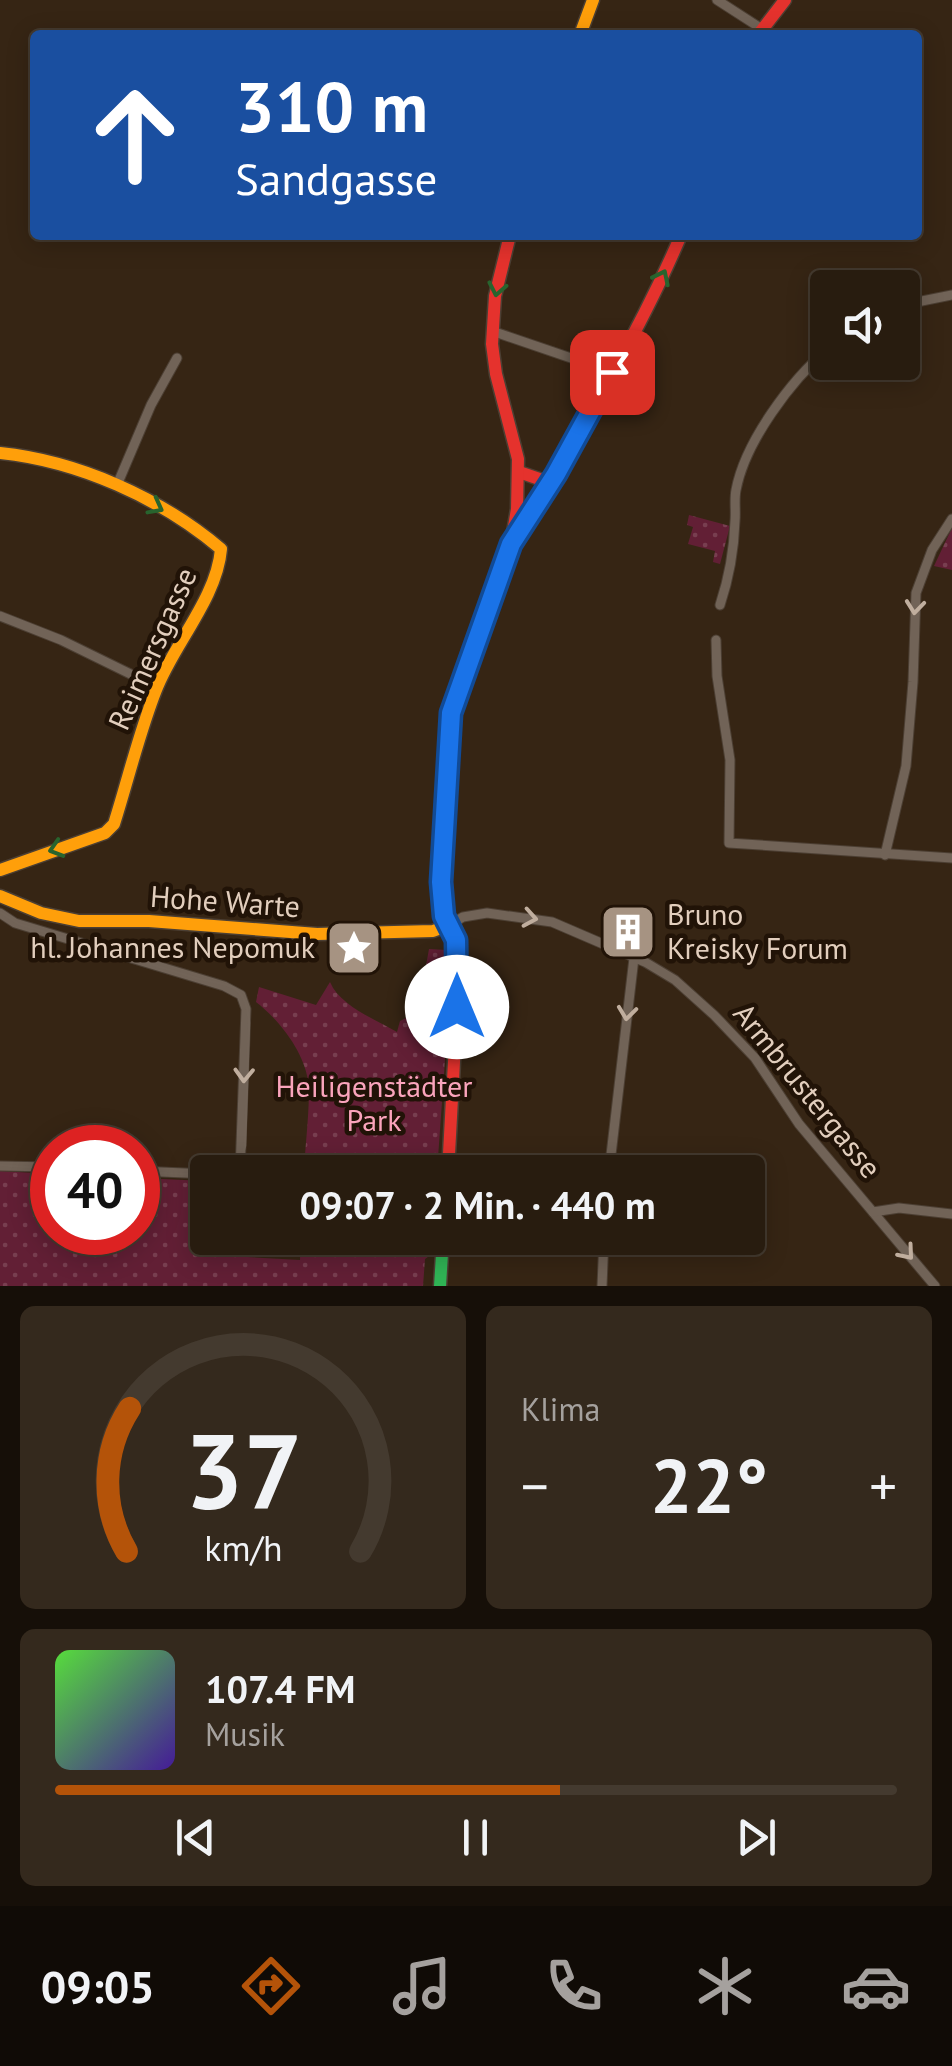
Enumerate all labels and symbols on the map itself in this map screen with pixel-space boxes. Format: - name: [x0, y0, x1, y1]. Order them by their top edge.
- one-way arrow: [650, 269, 670, 287]
- one-way arrow: [487, 281, 508, 297]
- pin: [570, 330, 655, 415]
- one-way arrow: [145, 494, 163, 514]
- street label: Reimersgasse: [99, 561, 205, 736]
- one-way arrow: [905, 600, 927, 616]
- one-way arrow: [48, 838, 65, 858]
- street label: Hohe Warte: [149, 876, 301, 925]
- place label: Bruno Kreisky Forum: [667, 894, 848, 967]
- building icon: Bruno Kreisky Forum: [598, 902, 658, 962]
- one-way arrow: [522, 907, 538, 928]
- place icon: hl. Johannes Nepomuk: [324, 918, 384, 978]
- place label: hl. Johannes Nepomuk: [30, 927, 316, 966]
- position arrow: [405, 955, 509, 1059]
- street label: Armbrustergasse: [726, 995, 891, 1186]
- one-way arrow: [617, 1005, 638, 1021]
- park label: Heiligenstädter Park: [275, 1066, 473, 1139]
- one-way arrow: [233, 1068, 254, 1084]
- speed limit sign: 40: [30, 1125, 160, 1255]
- one-way arrow: [896, 1242, 914, 1260]

